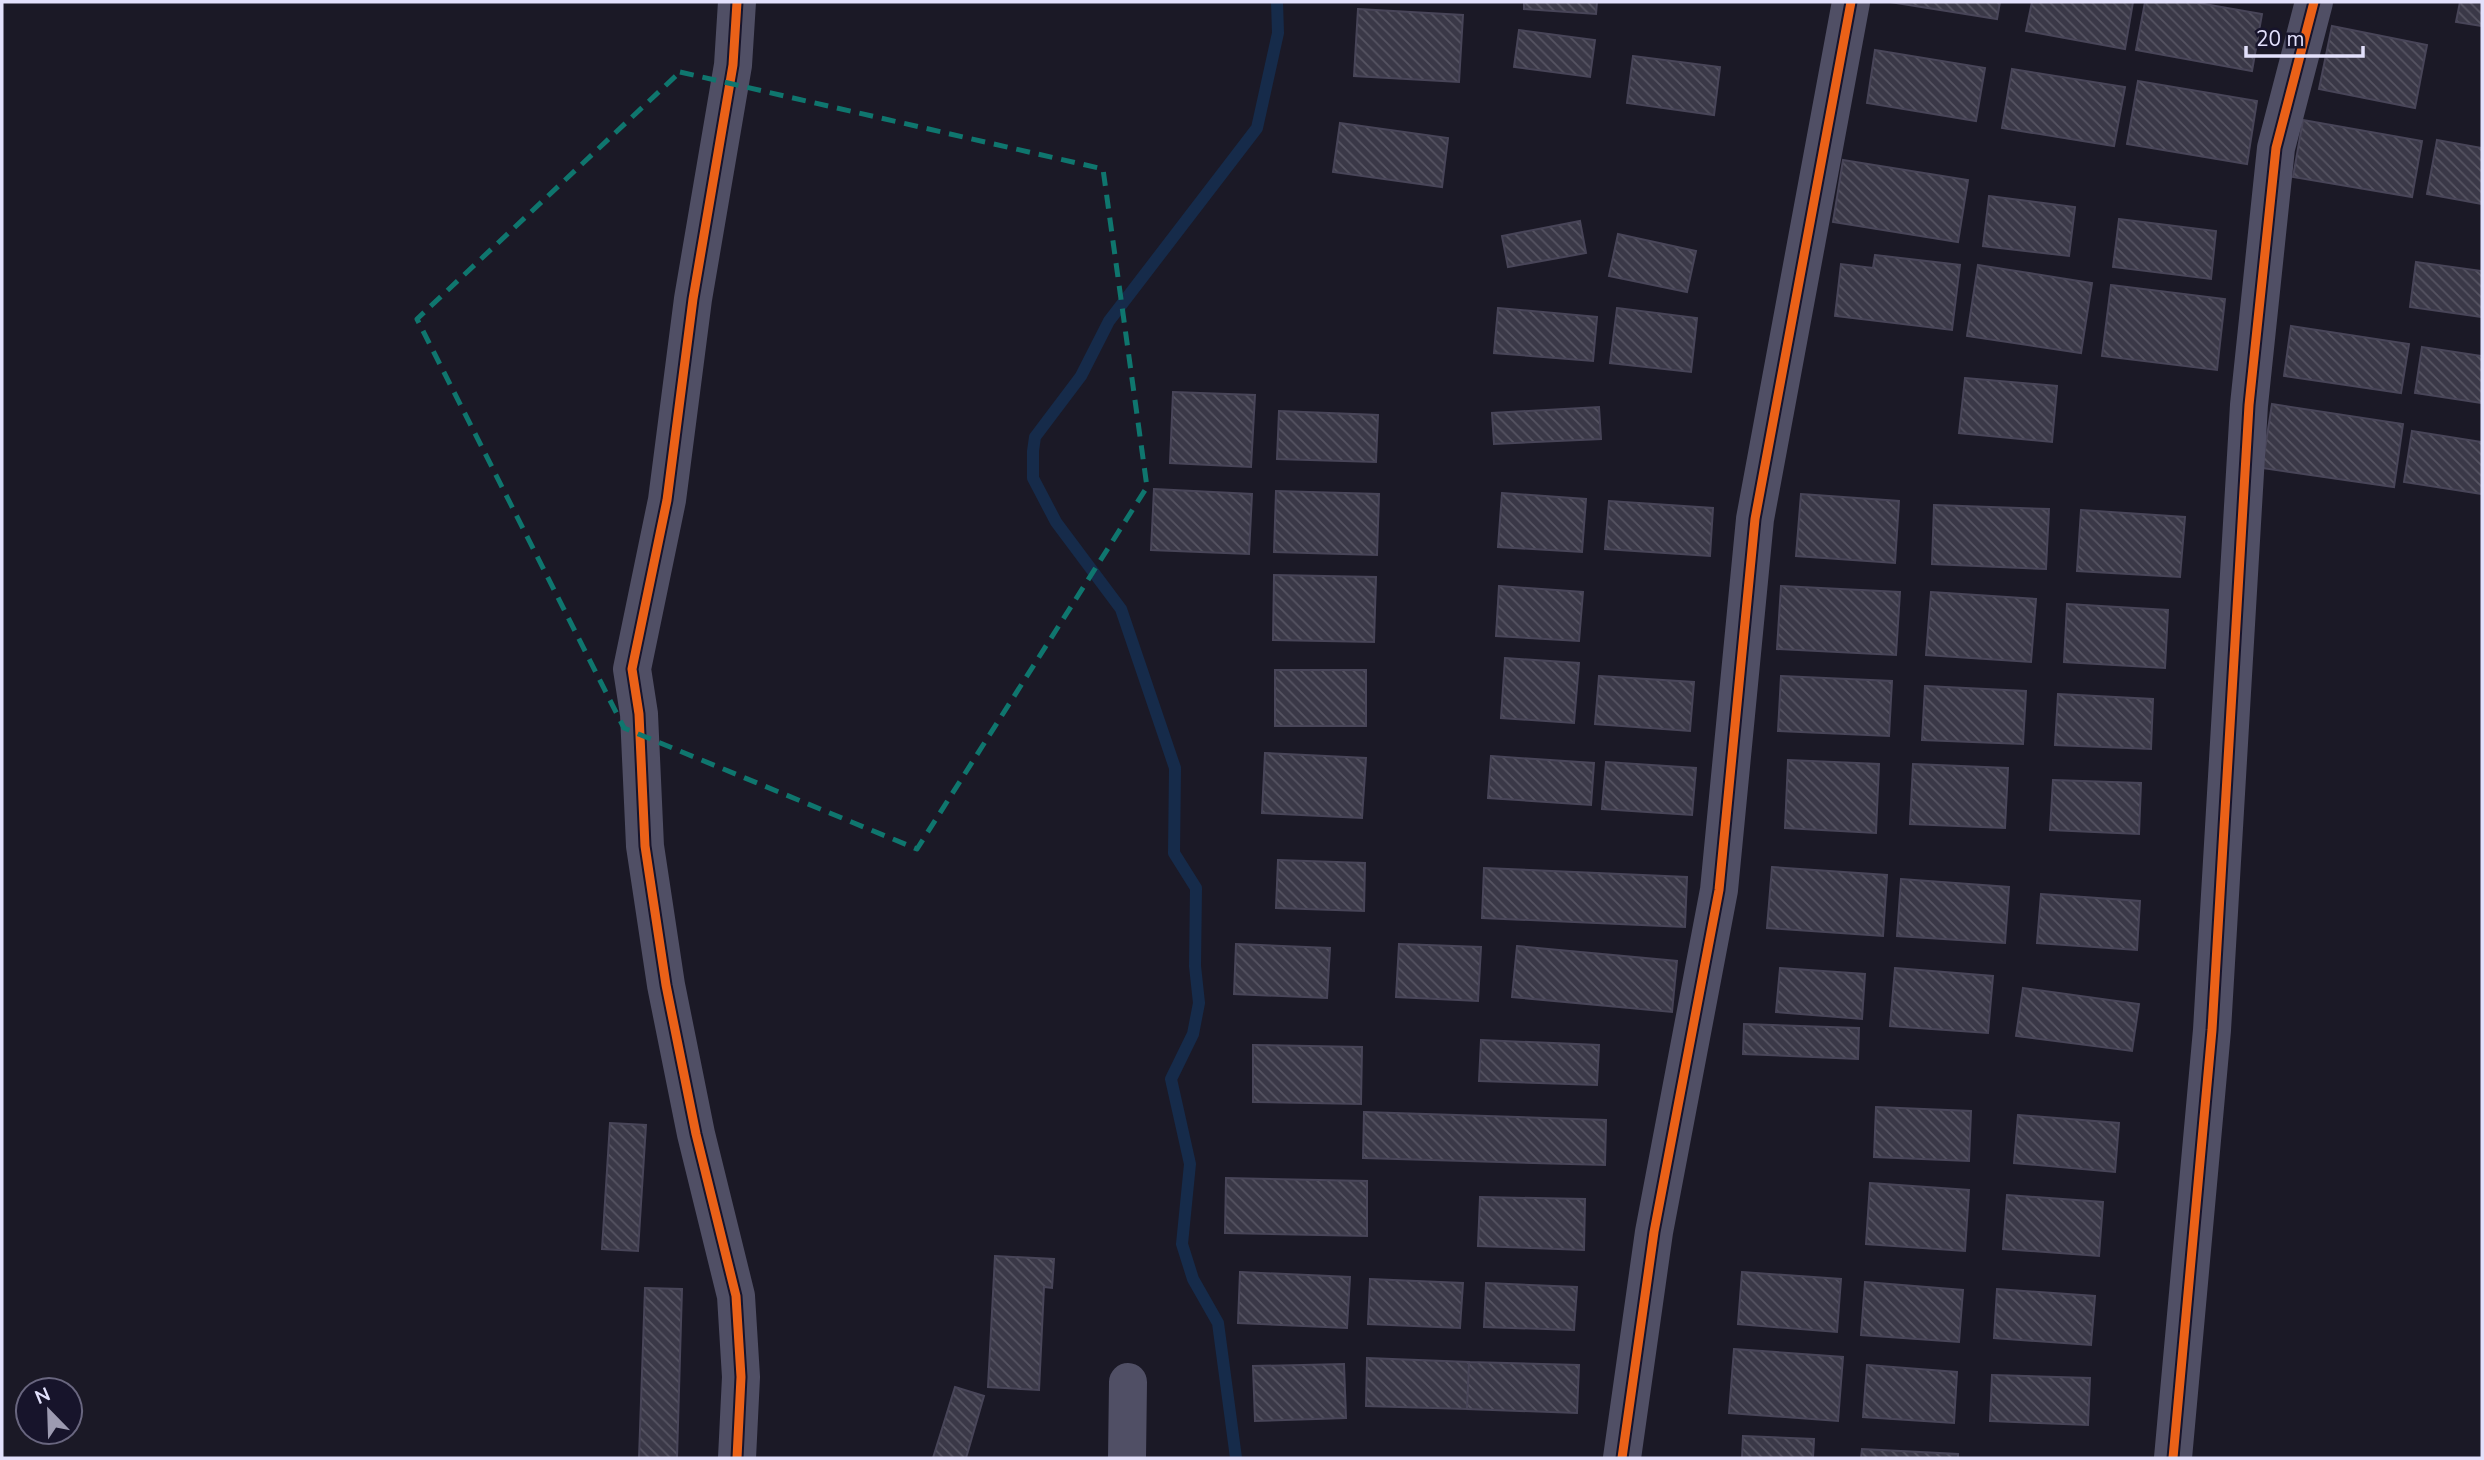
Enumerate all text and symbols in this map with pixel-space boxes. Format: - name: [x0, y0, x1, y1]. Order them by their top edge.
- scale bar: [2246, 14, 2363, 58]
- text: 20 m: [2256, 25, 2305, 53]
- north arrow: [14, 1376, 84, 1446]
- text: N: [31, 1382, 54, 1411]

